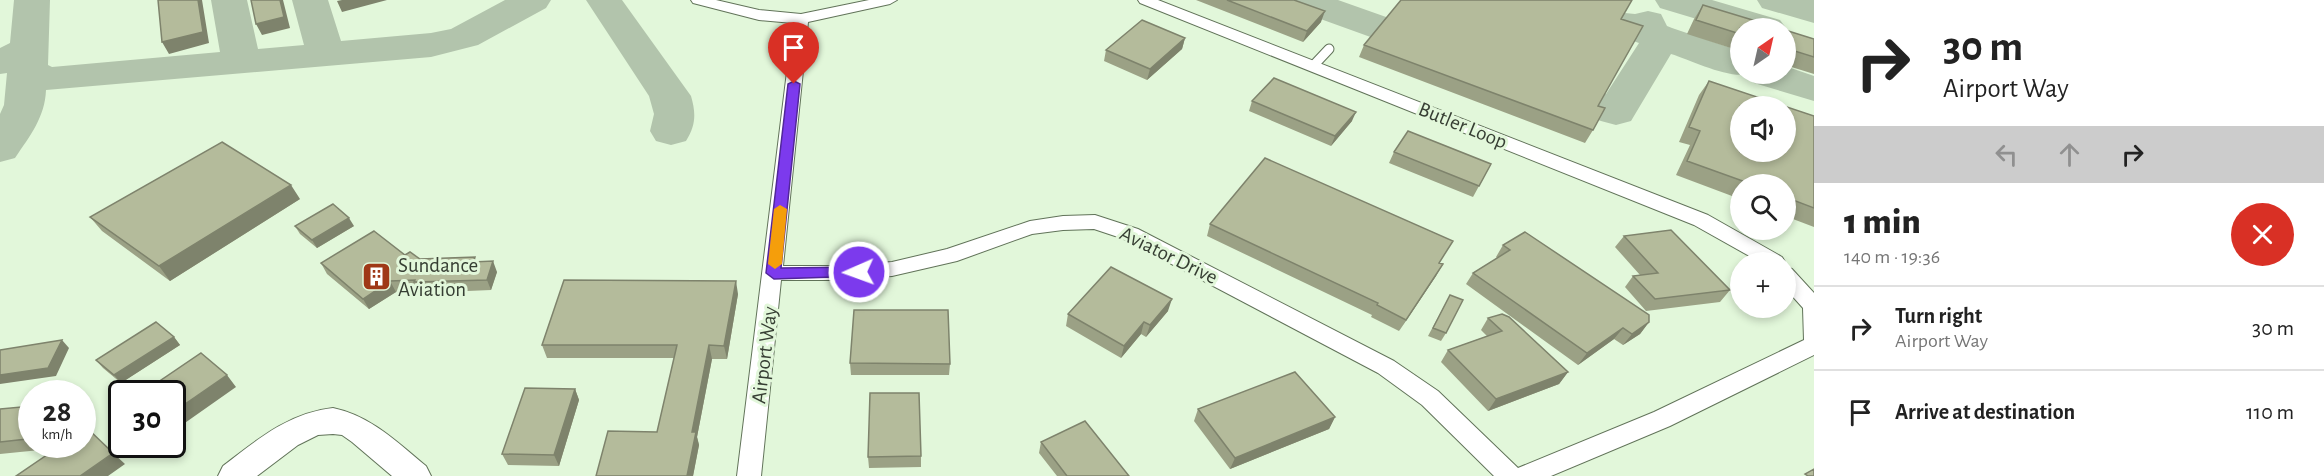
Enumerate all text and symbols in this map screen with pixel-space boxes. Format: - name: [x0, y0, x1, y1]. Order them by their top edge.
- north arrow: [1730, 18, 1796, 84]
- map controls: [1730, 18, 1796, 318]
- pin: [768, 22, 819, 84]
- icon: right: [1844, 24, 1922, 102]
- text: 30 m: [1943, 26, 2023, 68]
- icon: arrive: [777, 31, 810, 64]
- text: Airport Way: [1943, 75, 2069, 102]
- button: sound: [1730, 96, 1796, 162]
- street label: Butler Loop: [1416, 98, 1510, 153]
- icon: left: [1990, 138, 2023, 171]
- icon: ahead: [2053, 138, 2086, 171]
- icon: right: [2116, 138, 2149, 171]
- button: search: [1730, 174, 1796, 240]
- button: close: [2231, 203, 2294, 266]
- text: 1 min: [1844, 204, 1921, 240]
- street label: Aviator Drive: [1117, 223, 1221, 288]
- position arrow: [827, 240, 891, 304]
- text: 140 m · 19:36: [1844, 247, 1940, 267]
- button: +: [1730, 252, 1796, 318]
- place label: Sundance Aviation: [398, 255, 478, 300]
- building icon: Sundance Aviation: [361, 261, 393, 293]
- street label: Airport Way: [748, 305, 781, 405]
- text: Turn right: [1895, 305, 1982, 327]
- icon: right: [1844, 312, 1877, 345]
- text: 30 m: [2252, 317, 2294, 339]
- text: Airport Way: [1895, 331, 1988, 351]
- speed limit sign: 30: [108, 380, 186, 458]
- icon: arrive: [1844, 396, 1877, 429]
- text: 28: [43, 397, 71, 427]
- text: Arrive at destination: [1895, 401, 2075, 423]
- text: 110 m: [2246, 401, 2294, 423]
- text: km/h: [42, 427, 72, 442]

